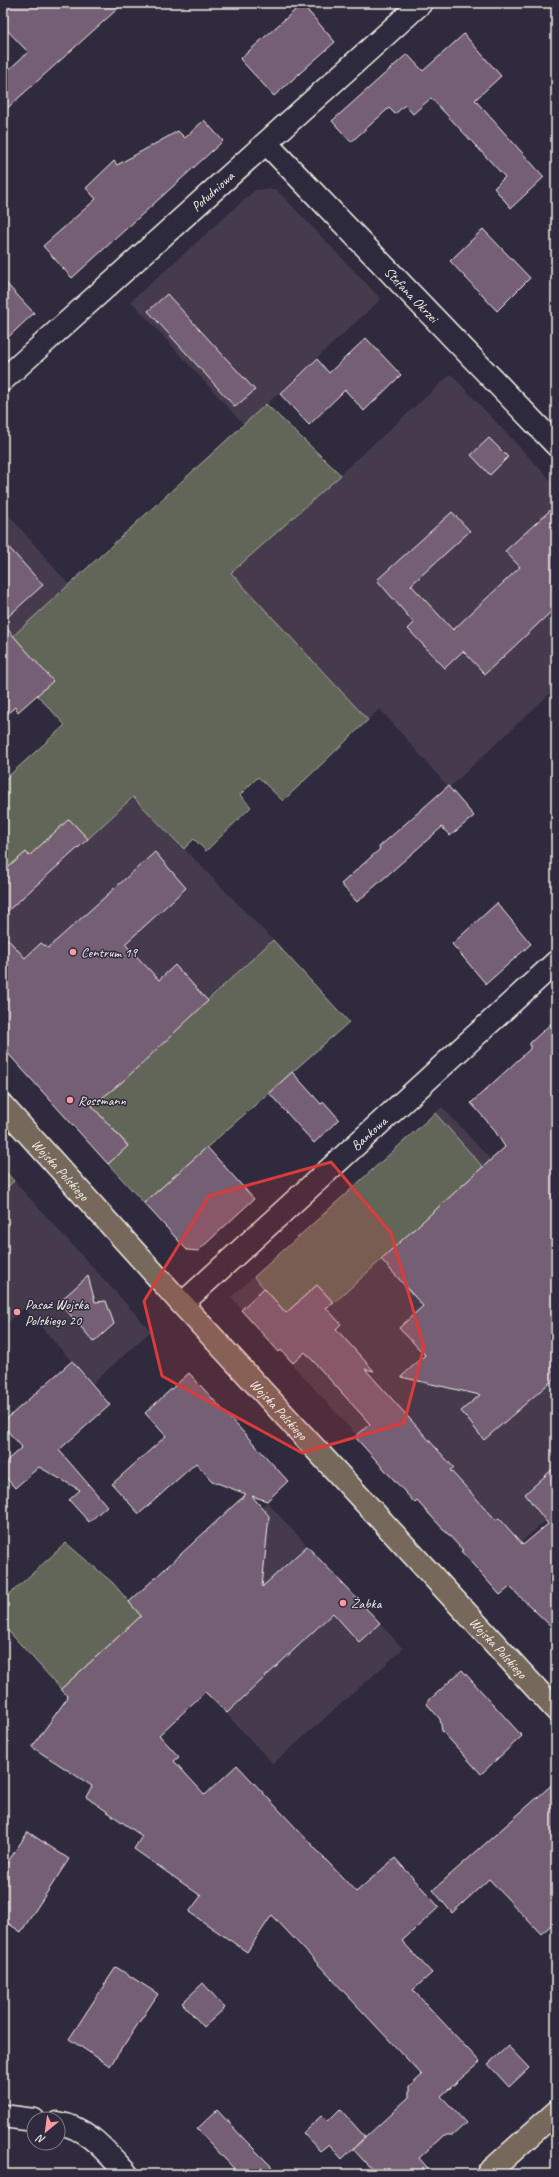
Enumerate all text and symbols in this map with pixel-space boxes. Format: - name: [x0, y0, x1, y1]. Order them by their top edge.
- street label: Południowa: [188, 167, 238, 215]
- street label: Stefana Okrzei: [381, 264, 443, 328]
- place label: Centrum 19: [81, 944, 139, 961]
- marker: Centrum 19: [68, 947, 78, 957]
- place label: Rossmann: [78, 1092, 127, 1109]
- marker: Rossmann: [65, 1095, 75, 1105]
- street label: Bankowa: [348, 1112, 391, 1154]
- street label: Wojska Polskiego: [28, 1136, 93, 1205]
- place label: Pasaż Wojska Polskiego 20: [25, 1296, 90, 1329]
- marker: Pasaż Wojska Polskiego 20: [12, 1307, 22, 1317]
- street label: Wojska Polskiego: [246, 1375, 312, 1444]
- place label: Żabka: [351, 1595, 383, 1612]
- marker: Żabka: [338, 1598, 348, 1608]
- street label: Wojska Polskiego: [466, 1614, 531, 1683]
- north arrow: [26, 2111, 66, 2151]
- text: N: [33, 2131, 48, 2148]

